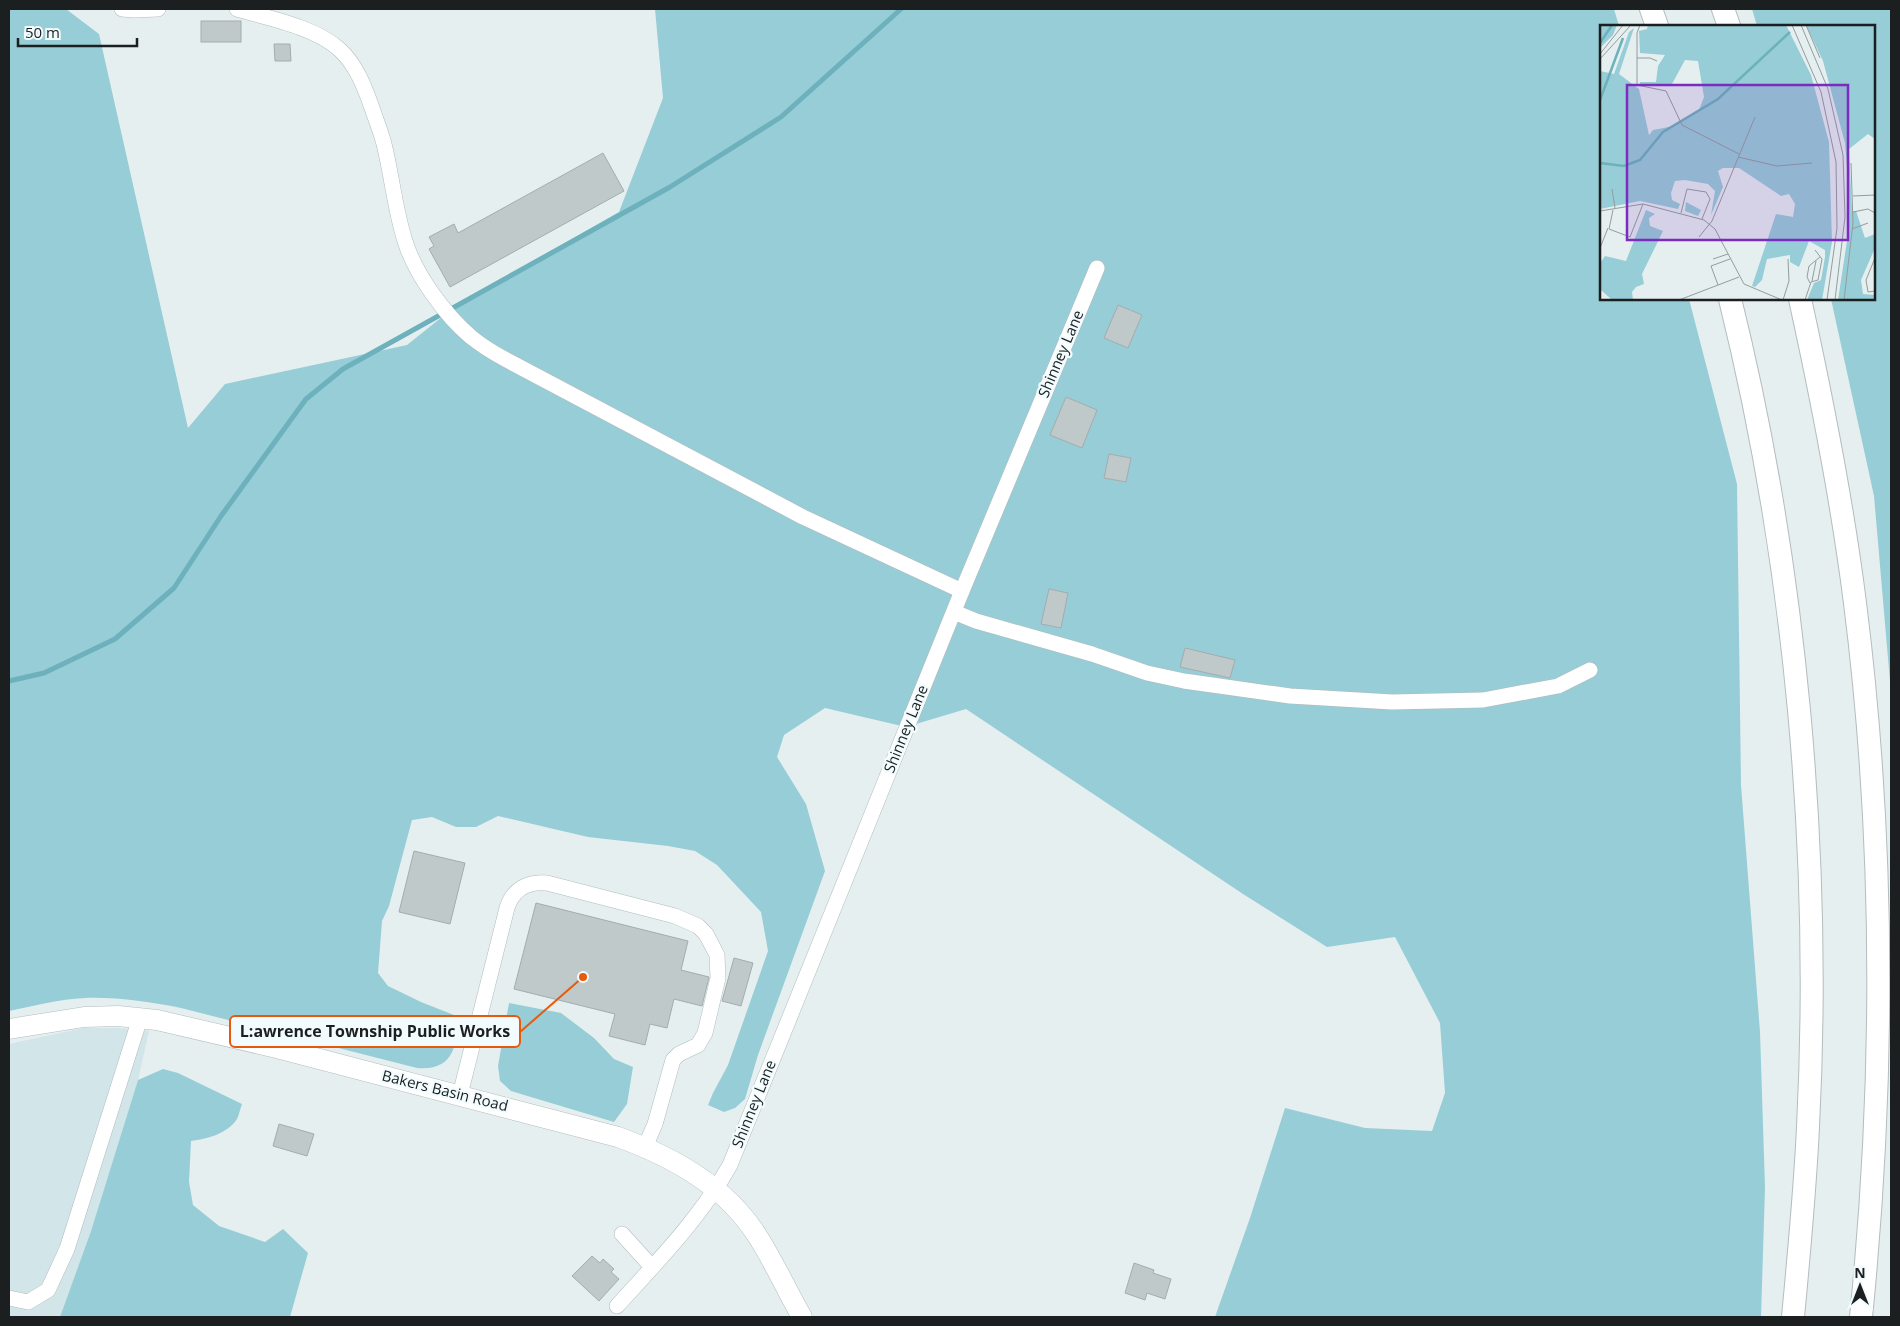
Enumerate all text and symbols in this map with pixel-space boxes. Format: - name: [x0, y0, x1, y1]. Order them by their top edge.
- scale bar: [18, 15, 136, 47]
- text: 50 m: [25, 22, 60, 42]
- inset map: [1600, 25, 1875, 300]
- street label: Shinney Lane: [1033, 307, 1087, 400]
- street label: Shinney Lane: [878, 682, 932, 776]
- callout: L:awrence Township Public Works: [230, 1016, 520, 1047]
- text: L:awrence Township Public Works: [240, 1020, 510, 1042]
- street label: Shinney Lane: [726, 1057, 780, 1151]
- street label: Bakers Basin Road: [380, 1065, 510, 1115]
- north arrow: [1835, 1261, 1885, 1311]
- text: N: [1854, 1263, 1866, 1282]

